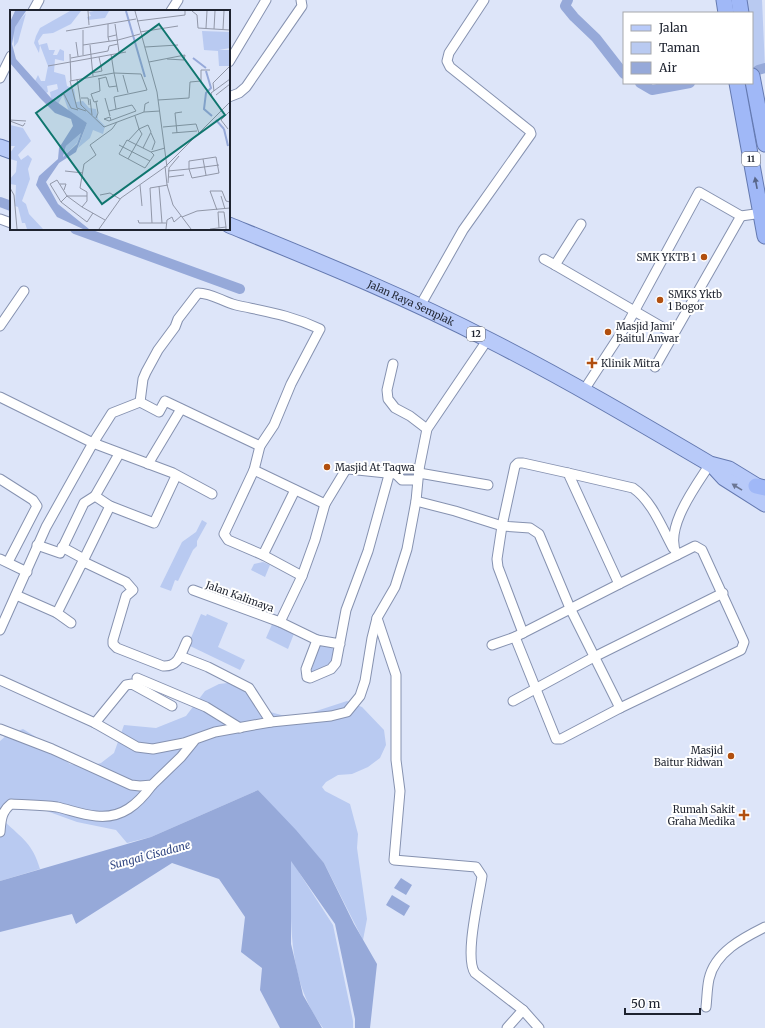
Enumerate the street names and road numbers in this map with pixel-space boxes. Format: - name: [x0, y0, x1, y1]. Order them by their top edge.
- road number: 11: [742, 152, 760, 166]
- street label: Jalan Raya Semplak: [365, 277, 457, 329]
- road number: 12: [467, 327, 485, 341]
- street label: Jalan Kalimaya: [203, 578, 276, 615]

